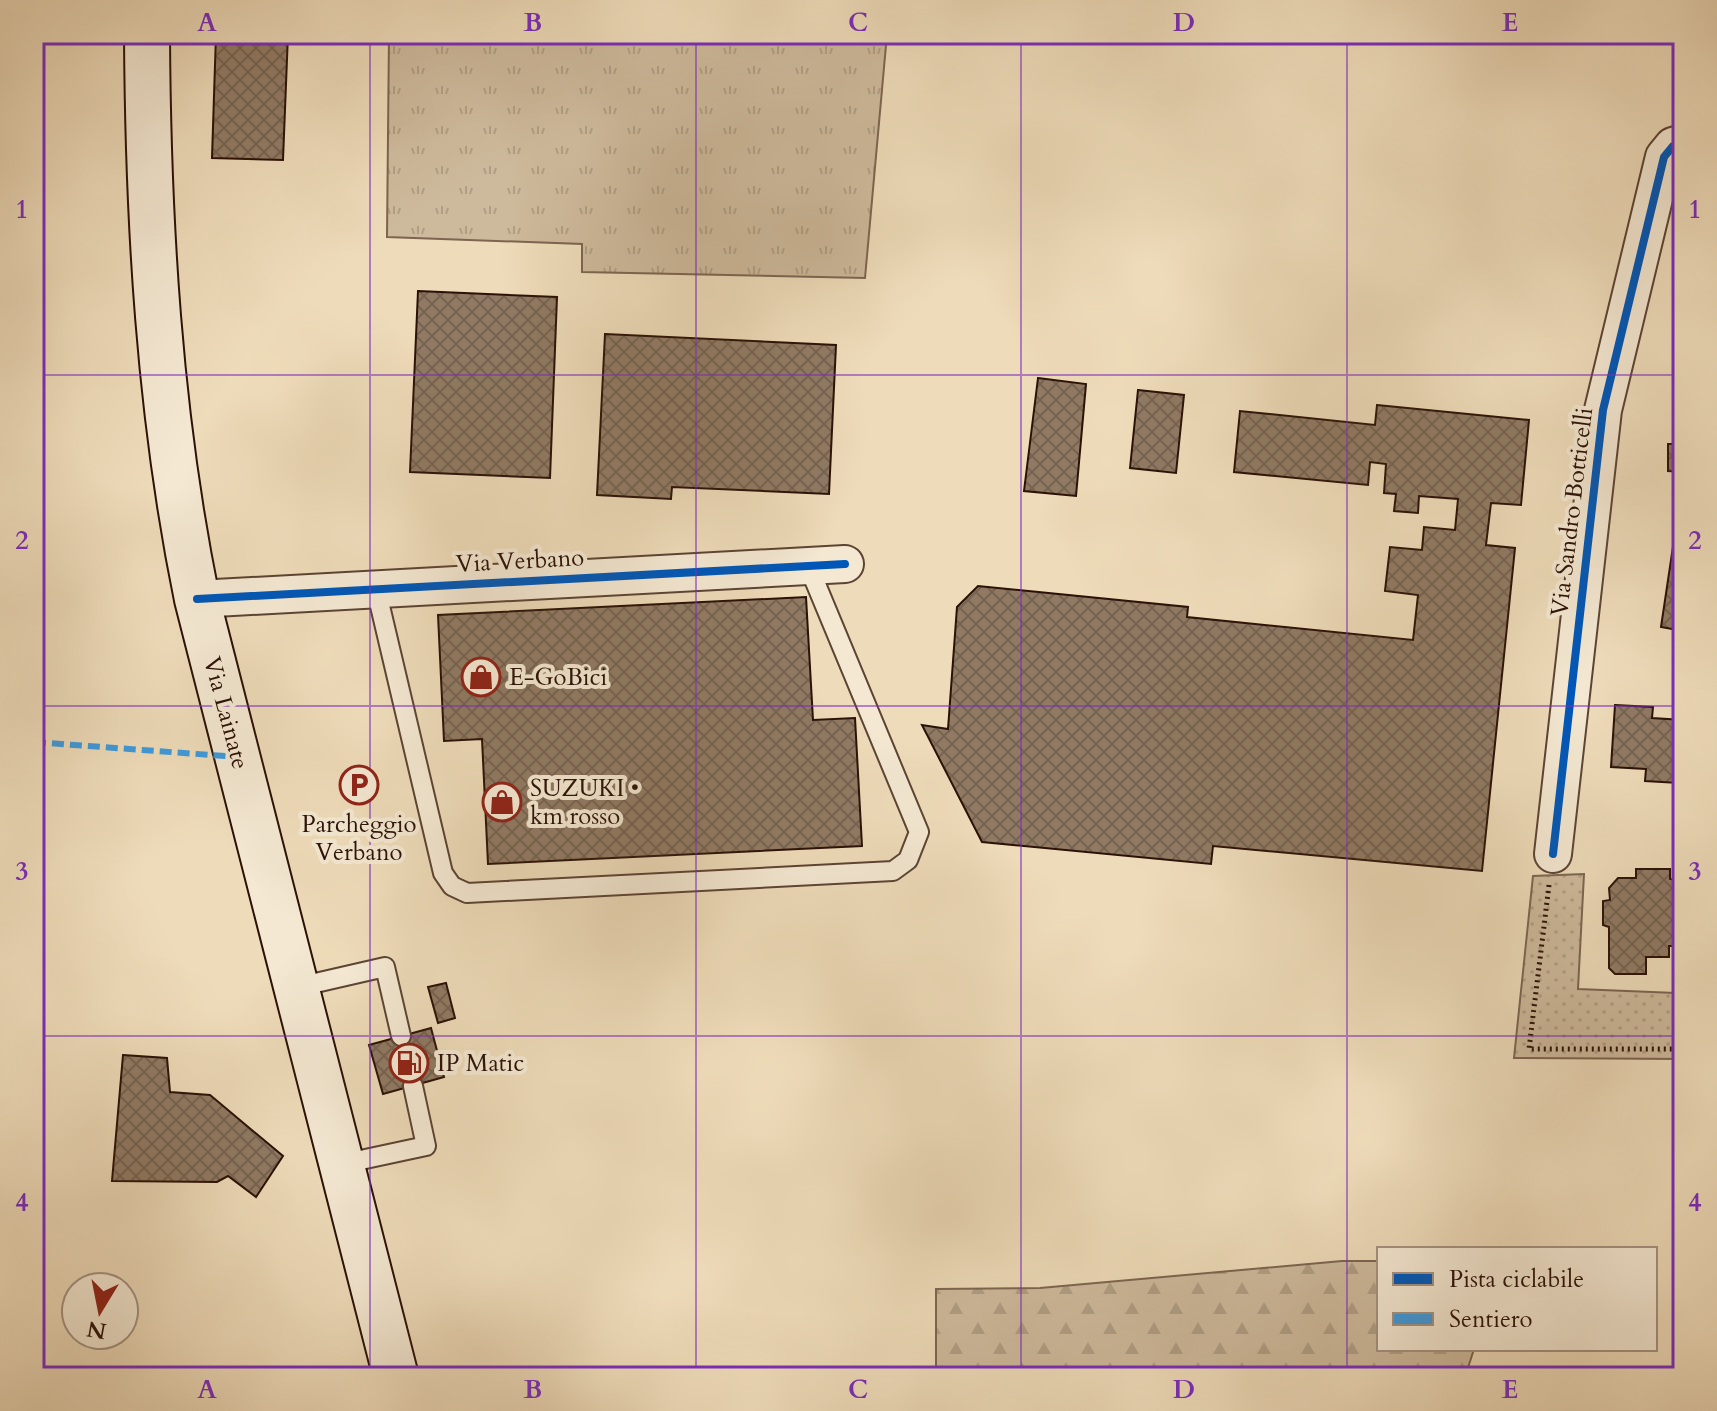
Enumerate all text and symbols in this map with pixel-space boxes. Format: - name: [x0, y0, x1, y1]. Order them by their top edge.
- text: A: [197, 5, 217, 40]
- text: B: [524, 5, 542, 40]
- text: C: [848, 5, 868, 40]
- text: D: [1173, 5, 1195, 40]
- text: E: [1502, 5, 1518, 40]
- text: 1: [15, 192, 29, 227]
- text: 1: [1688, 192, 1702, 227]
- street label: Via Sandro Botticelli: [1543, 405, 1601, 618]
- text: 2: [15, 523, 29, 558]
- text: 2: [1688, 523, 1702, 558]
- street label: Via Verbano: [455, 541, 585, 581]
- street label: Via Lainate: [195, 653, 257, 773]
- shop icon: E-GoBici: [460, 656, 502, 698]
- place label: E-GoBici: [509, 661, 607, 694]
- parking icon: Parcheggio Verbano: [338, 764, 380, 806]
- place label: SUZUKI • km rosso: [530, 772, 639, 833]
- shop icon: SUZUKI • km rosso: [481, 781, 523, 823]
- place label: Parcheggio Verbano: [302, 808, 417, 869]
- text: 3: [15, 854, 29, 889]
- text: 3: [1688, 854, 1702, 889]
- fuel station icon: IP Matic: [388, 1042, 430, 1084]
- place label: IP Matic: [437, 1047, 524, 1080]
- text: 4: [15, 1185, 29, 1220]
- text: 4: [1688, 1185, 1702, 1220]
- legend: [1377, 1247, 1657, 1351]
- text: Pista ciclabile: [1449, 1263, 1584, 1296]
- north arrow: [60, 1271, 140, 1351]
- text: Sentiero: [1449, 1303, 1533, 1336]
- text: N: [85, 1313, 109, 1346]
- text: A: [197, 1372, 217, 1407]
- text: B: [524, 1372, 542, 1407]
- text: C: [848, 1372, 868, 1407]
- text: D: [1173, 1372, 1195, 1407]
- text: E: [1502, 1372, 1518, 1407]

